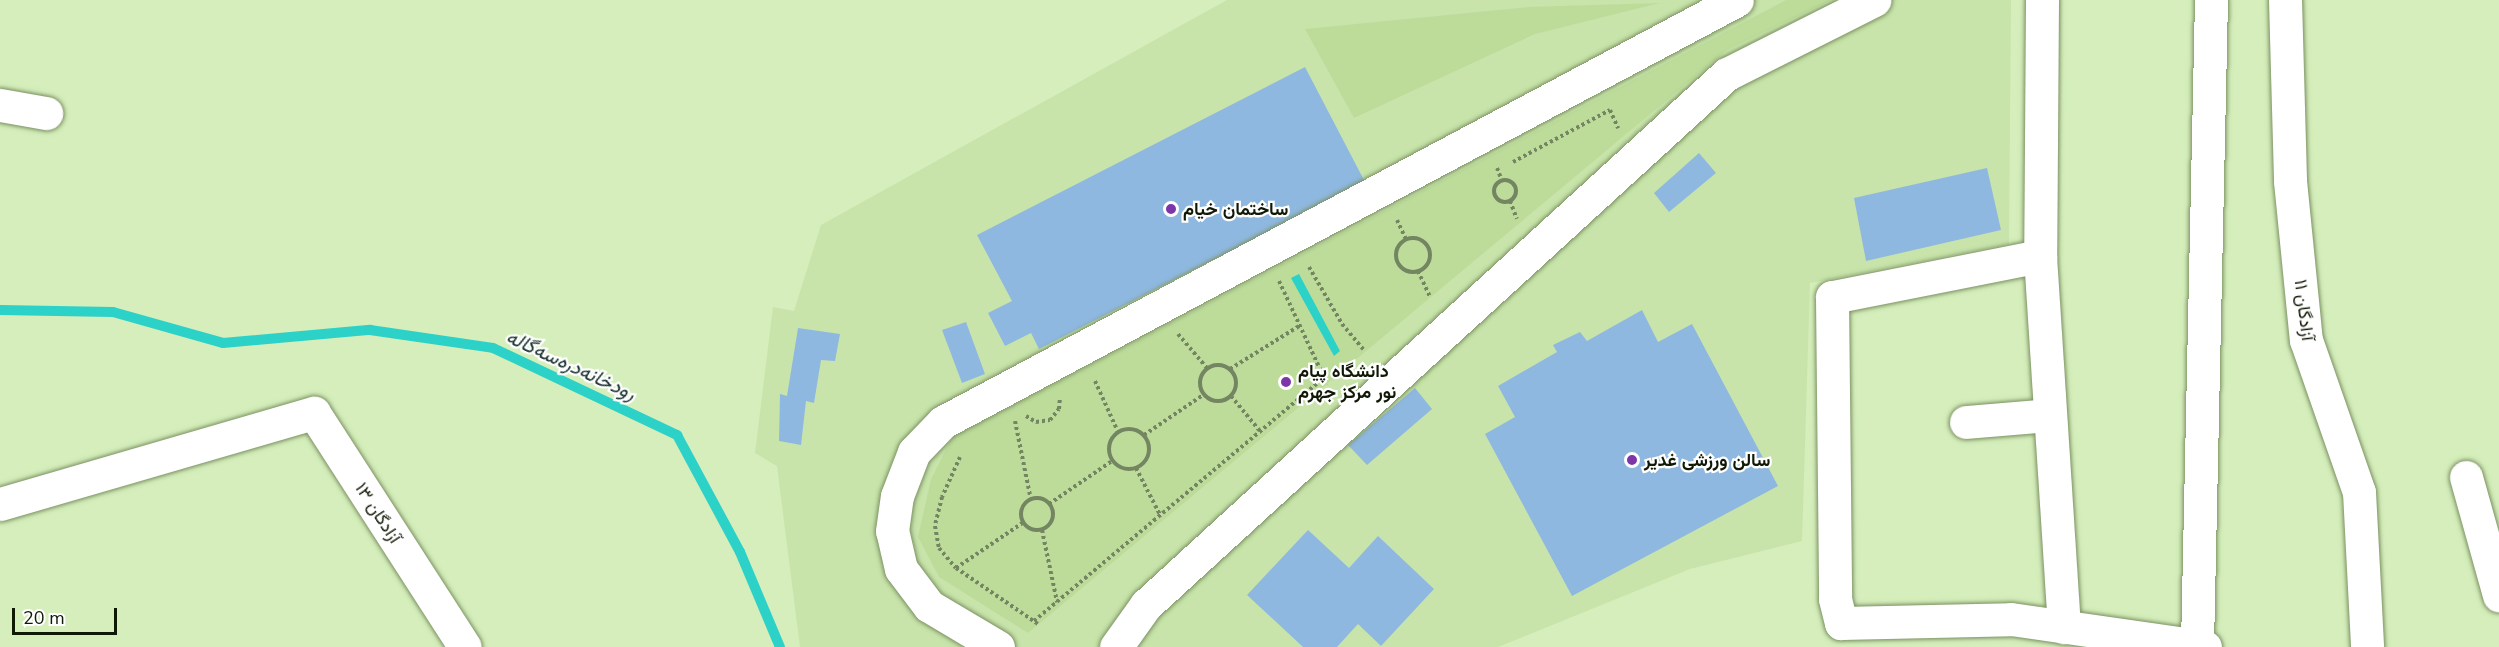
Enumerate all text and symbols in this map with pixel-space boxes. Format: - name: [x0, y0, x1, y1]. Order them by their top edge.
- place label: ساختمان خیام: [1183, 198, 1288, 220]
- marker: ساختمان خیام: [1164, 202, 1178, 216]
- street label: آزادگان ۱۱: [2290, 278, 2318, 342]
- water label: رودخانه‌دره‌سه‌گاله: [502, 324, 640, 406]
- place label: دانشگاه پیام نور مرکز جهرم: [1298, 361, 1396, 404]
- marker: دانشگاه پیام نور مرکز جهرم: [1279, 375, 1293, 389]
- place label: سالن ورزشی غدیر: [1644, 449, 1770, 471]
- marker: سالن ورزشی غدیر: [1625, 453, 1639, 467]
- street label: آزادگان ۱۳: [350, 478, 406, 548]
- scale bar: [15, 596, 120, 634]
- text: 20 m: [23, 606, 65, 630]

